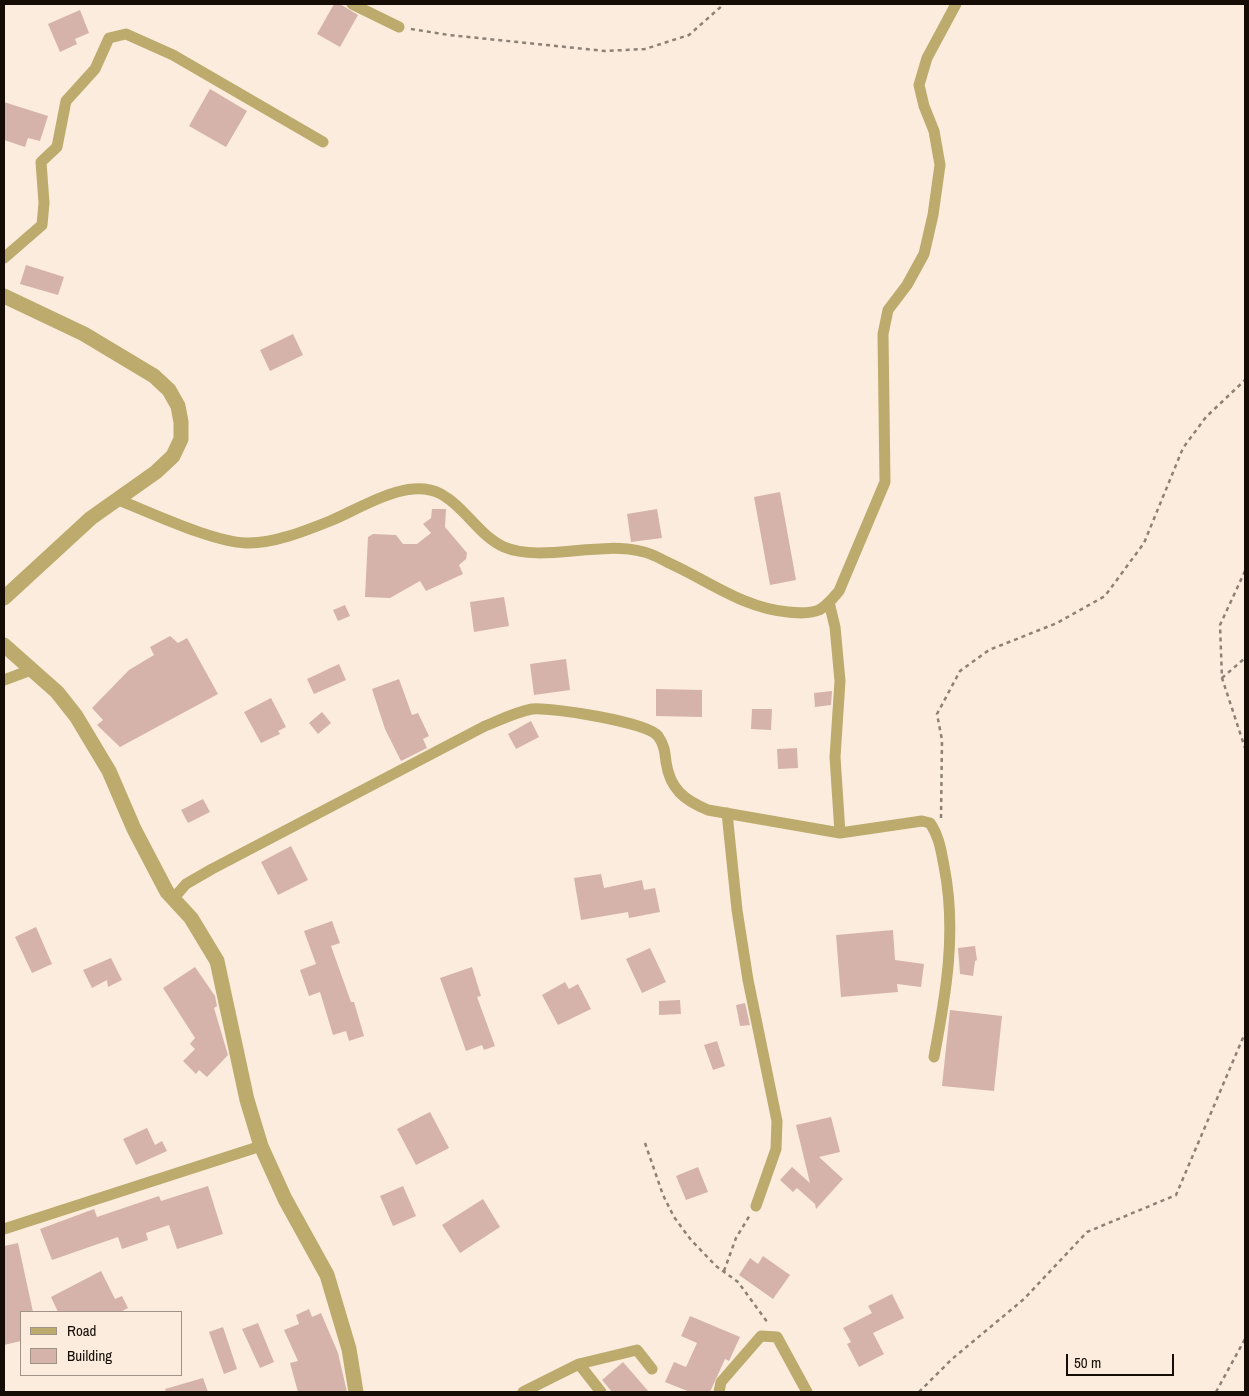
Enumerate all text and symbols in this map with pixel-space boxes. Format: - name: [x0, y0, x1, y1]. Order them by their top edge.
- legend: [20, 1311, 182, 1376]
- text: Road: [67, 1320, 96, 1341]
- scale bar: [1069, 1344, 1176, 1376]
- text: Building: [67, 1345, 112, 1366]
- text: 50 m: [1074, 1352, 1101, 1373]

